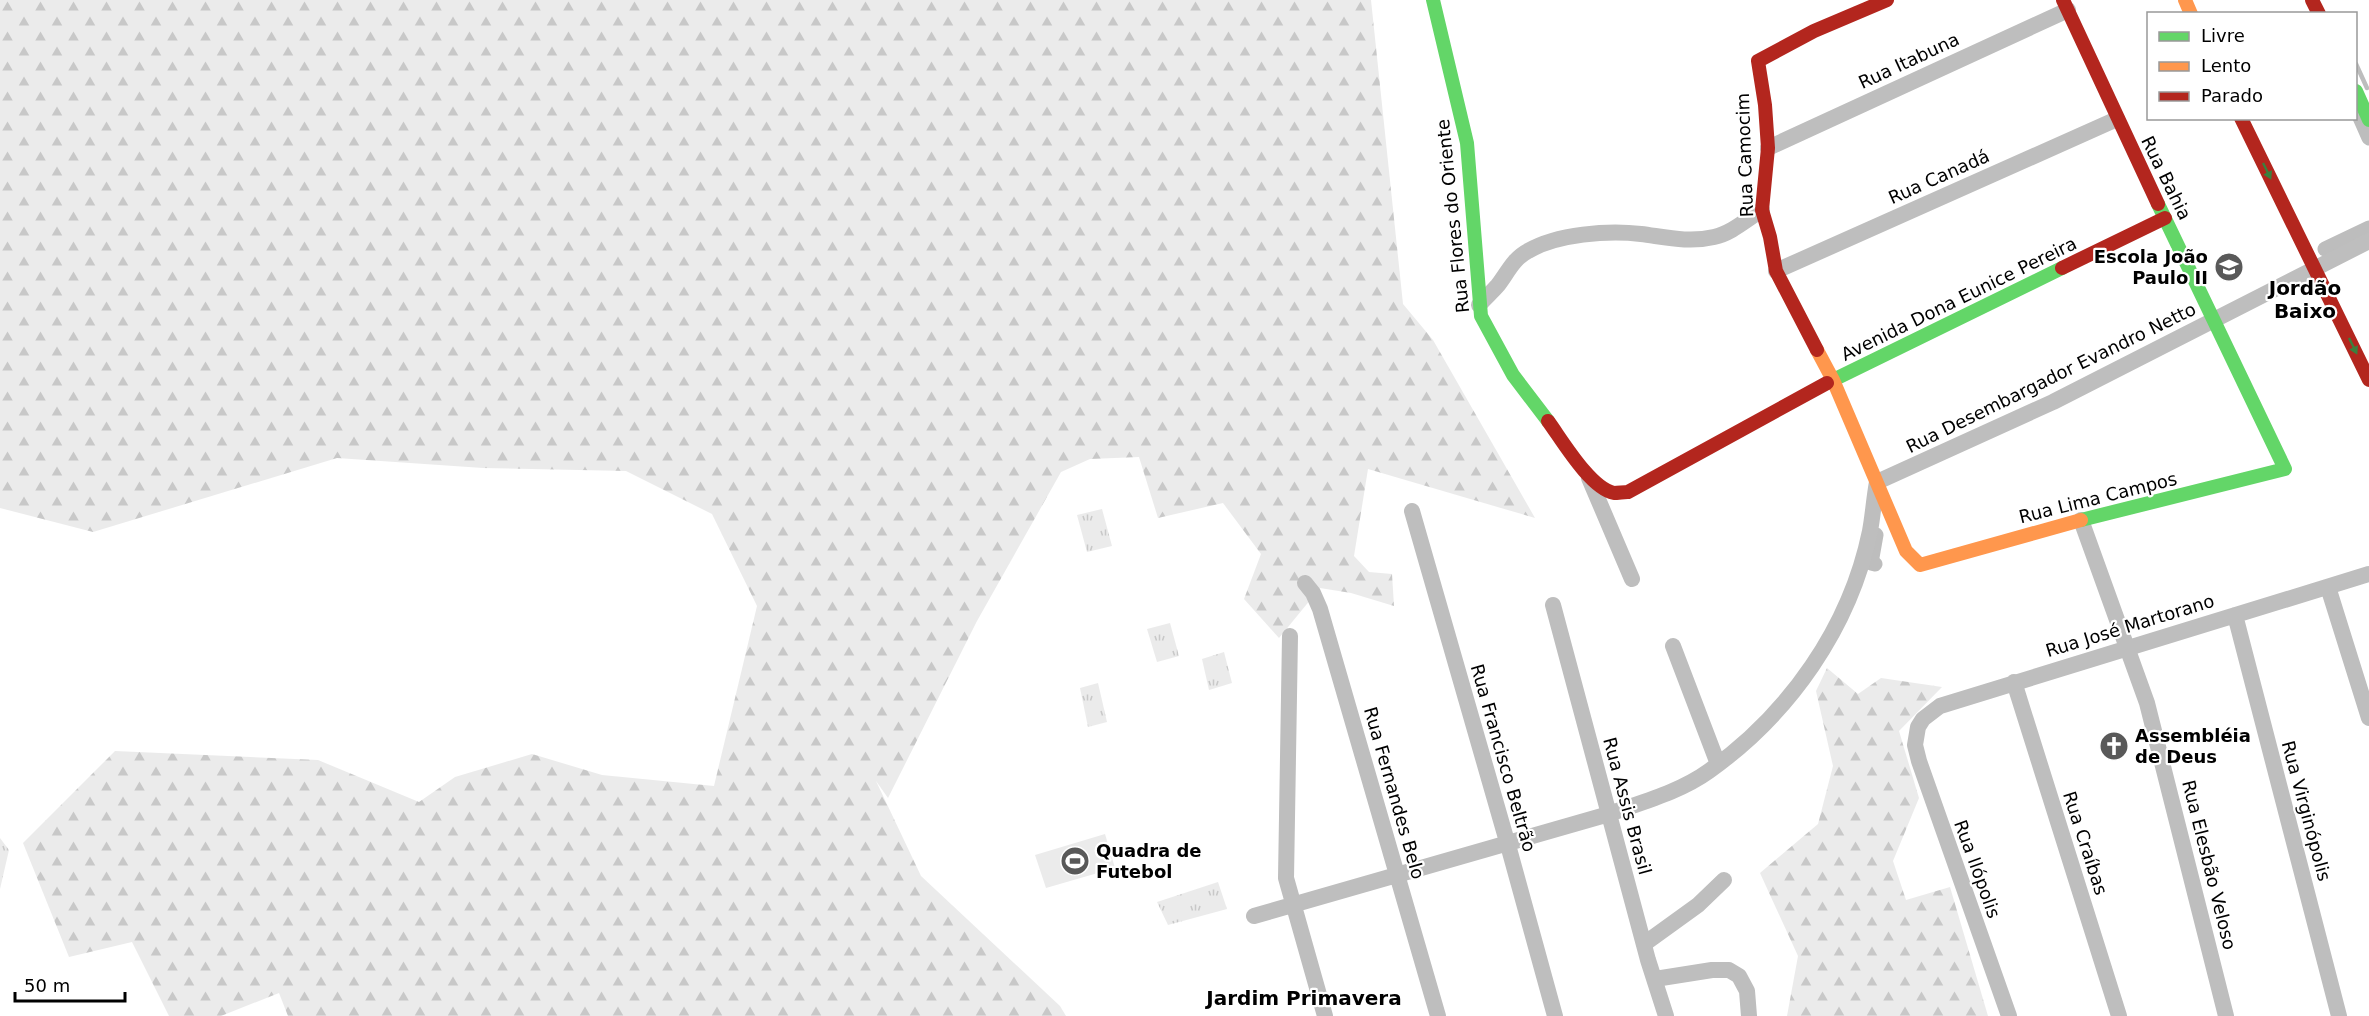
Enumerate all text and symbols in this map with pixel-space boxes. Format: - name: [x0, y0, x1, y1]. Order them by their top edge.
- legend: [2147, 12, 2357, 120]
- text: Livre: [2201, 25, 2245, 46]
- street label: Rua Itabuna: [1855, 28, 1962, 93]
- text: Lento: [2201, 55, 2251, 76]
- text: Parado: [2201, 85, 2263, 106]
- street label: Rua Camocim: [1732, 92, 1757, 218]
- street label: Rua Flores do Oriente: [1432, 118, 1473, 314]
- street label: Rua Bahia: [2137, 132, 2196, 223]
- street label: Rua Canadá: [1885, 145, 1993, 208]
- one-way arrow: [2262, 163, 2271, 180]
- street label: Avenida Dona Eunice Pereira: [1838, 232, 2080, 365]
- place label: Escola João Paulo II: [2094, 246, 2208, 288]
- school or university icon: Escola João Paulo II: [2213, 251, 2245, 283]
- district label: Jordão Baixo: [2267, 276, 2341, 323]
- street label: Rua Desembargador Evandro Netto: [1903, 298, 2199, 457]
- one-way arrow: [2348, 338, 2357, 355]
- street label: Rua Lima Campos: [2017, 468, 2179, 527]
- street label: Rua José Martorano: [2043, 590, 2217, 661]
- street label: Rua Francisco Beltrão: [1467, 661, 1540, 854]
- street label: Rua Fernandes Belo: [1360, 704, 1429, 881]
- place label: Assembléia de Deus: [2135, 725, 2251, 767]
- church icon: Assembléia de Deus: [2098, 730, 2130, 762]
- street label: Rua Assis Brasil: [1599, 735, 1656, 877]
- street label: Rua Virginópolis: [2278, 738, 2335, 883]
- street label: Rua Elesbão Veloso: [2178, 778, 2241, 952]
- street label: Rua Craíbas: [2059, 788, 2112, 897]
- street label: Rua Ilópolis: [1950, 817, 2005, 921]
- place label: Quadra de Futebol: [1096, 840, 1202, 882]
- sports icon: Quadra de Futebol: [1059, 845, 1091, 877]
- scale bar: [15, 965, 124, 1003]
- text: 50 m: [24, 975, 70, 996]
- district label: Jardim Primavera: [1204, 986, 1402, 1010]

